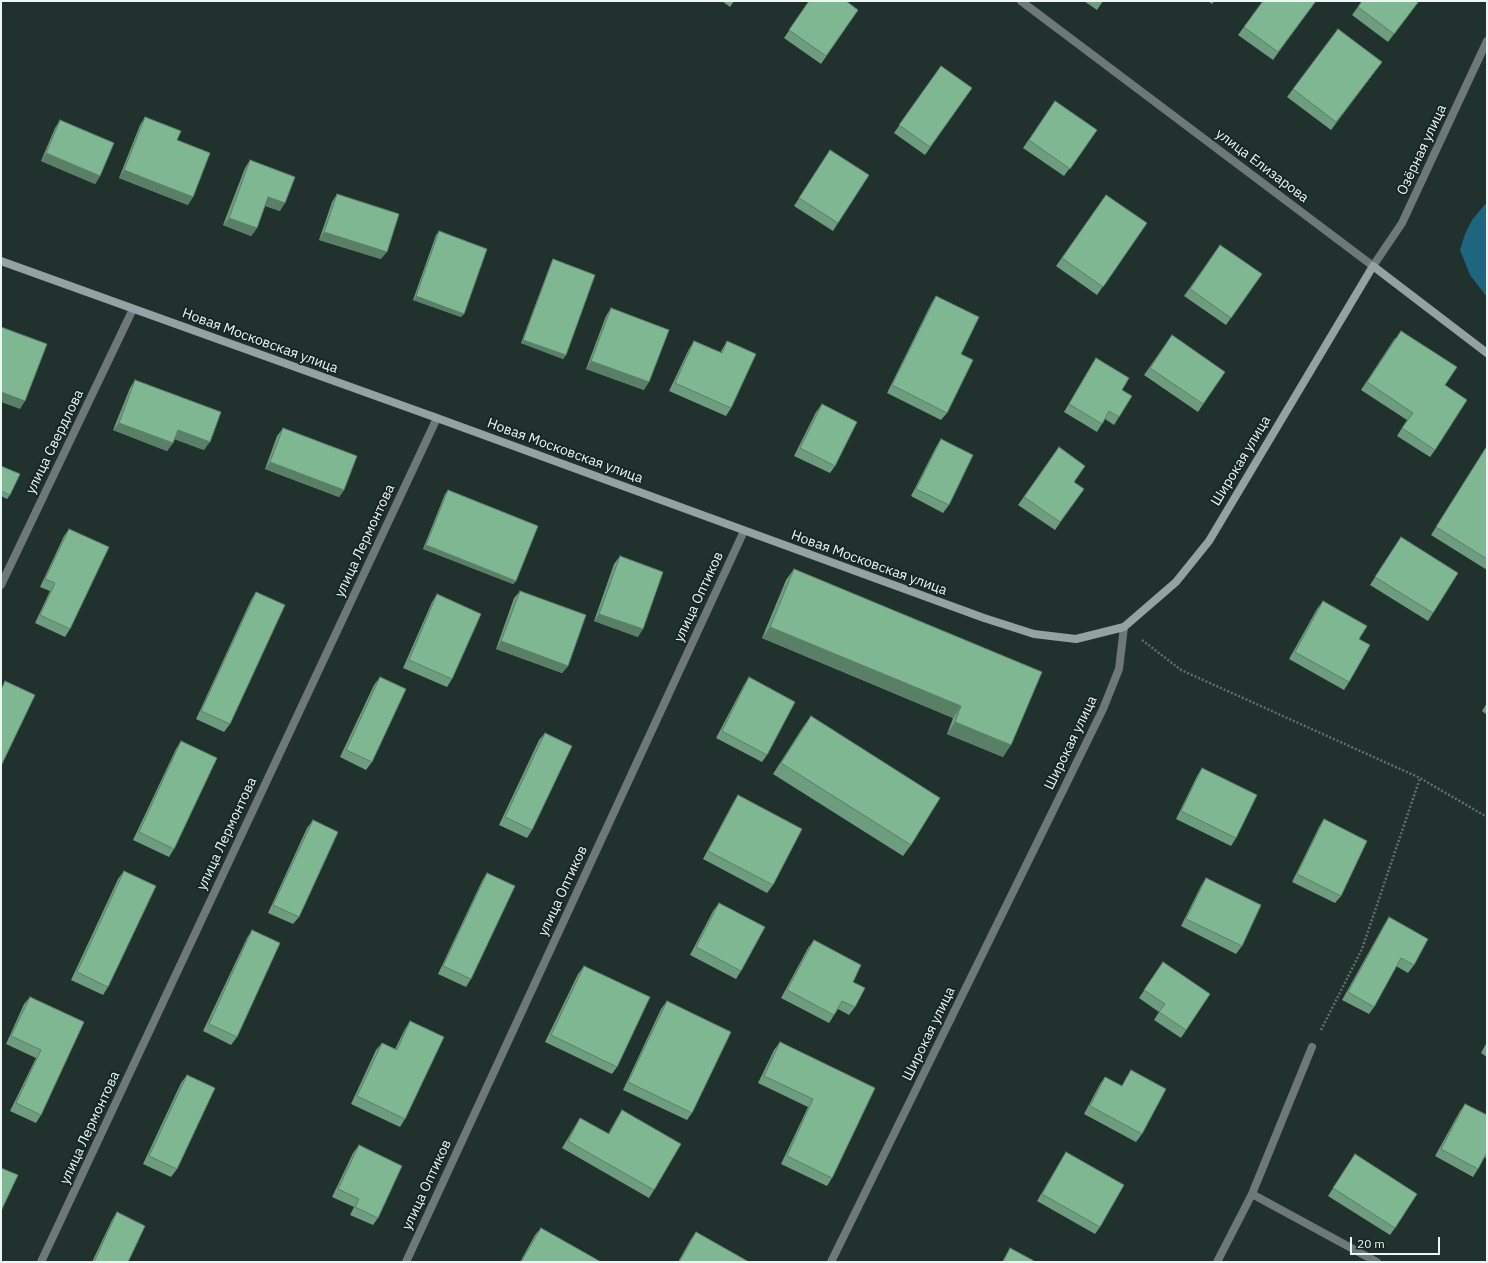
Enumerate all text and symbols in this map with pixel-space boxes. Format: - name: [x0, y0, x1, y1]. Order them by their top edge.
- street label: Озёрная улица: [1394, 102, 1450, 198]
- street label: улица Елизарова: [1212, 126, 1312, 206]
- street label: Новая Московская улица: [180, 305, 340, 377]
- street label: улица Свердлова: [23, 387, 87, 497]
- street label: Широкая улица: [1207, 413, 1275, 509]
- street label: Новая Московская улица: [485, 415, 645, 487]
- street label: улица Лермонтова: [331, 482, 399, 600]
- street label: Новая Московская улица: [789, 527, 949, 599]
- street label: улица Оптиков: [671, 549, 727, 645]
- street label: Широкая улица: [1041, 693, 1101, 793]
- street label: улица Лермонтова: [193, 775, 261, 893]
- street label: улица Оптиков: [535, 843, 591, 939]
- street label: Широкая улица: [899, 984, 959, 1084]
- street label: улица Лермонтова: [56, 1069, 124, 1187]
- street label: улица Оптиков: [399, 1137, 455, 1233]
- scale bar: [1352, 1229, 1442, 1255]
- text: 20 m: [1357, 1236, 1385, 1251]

